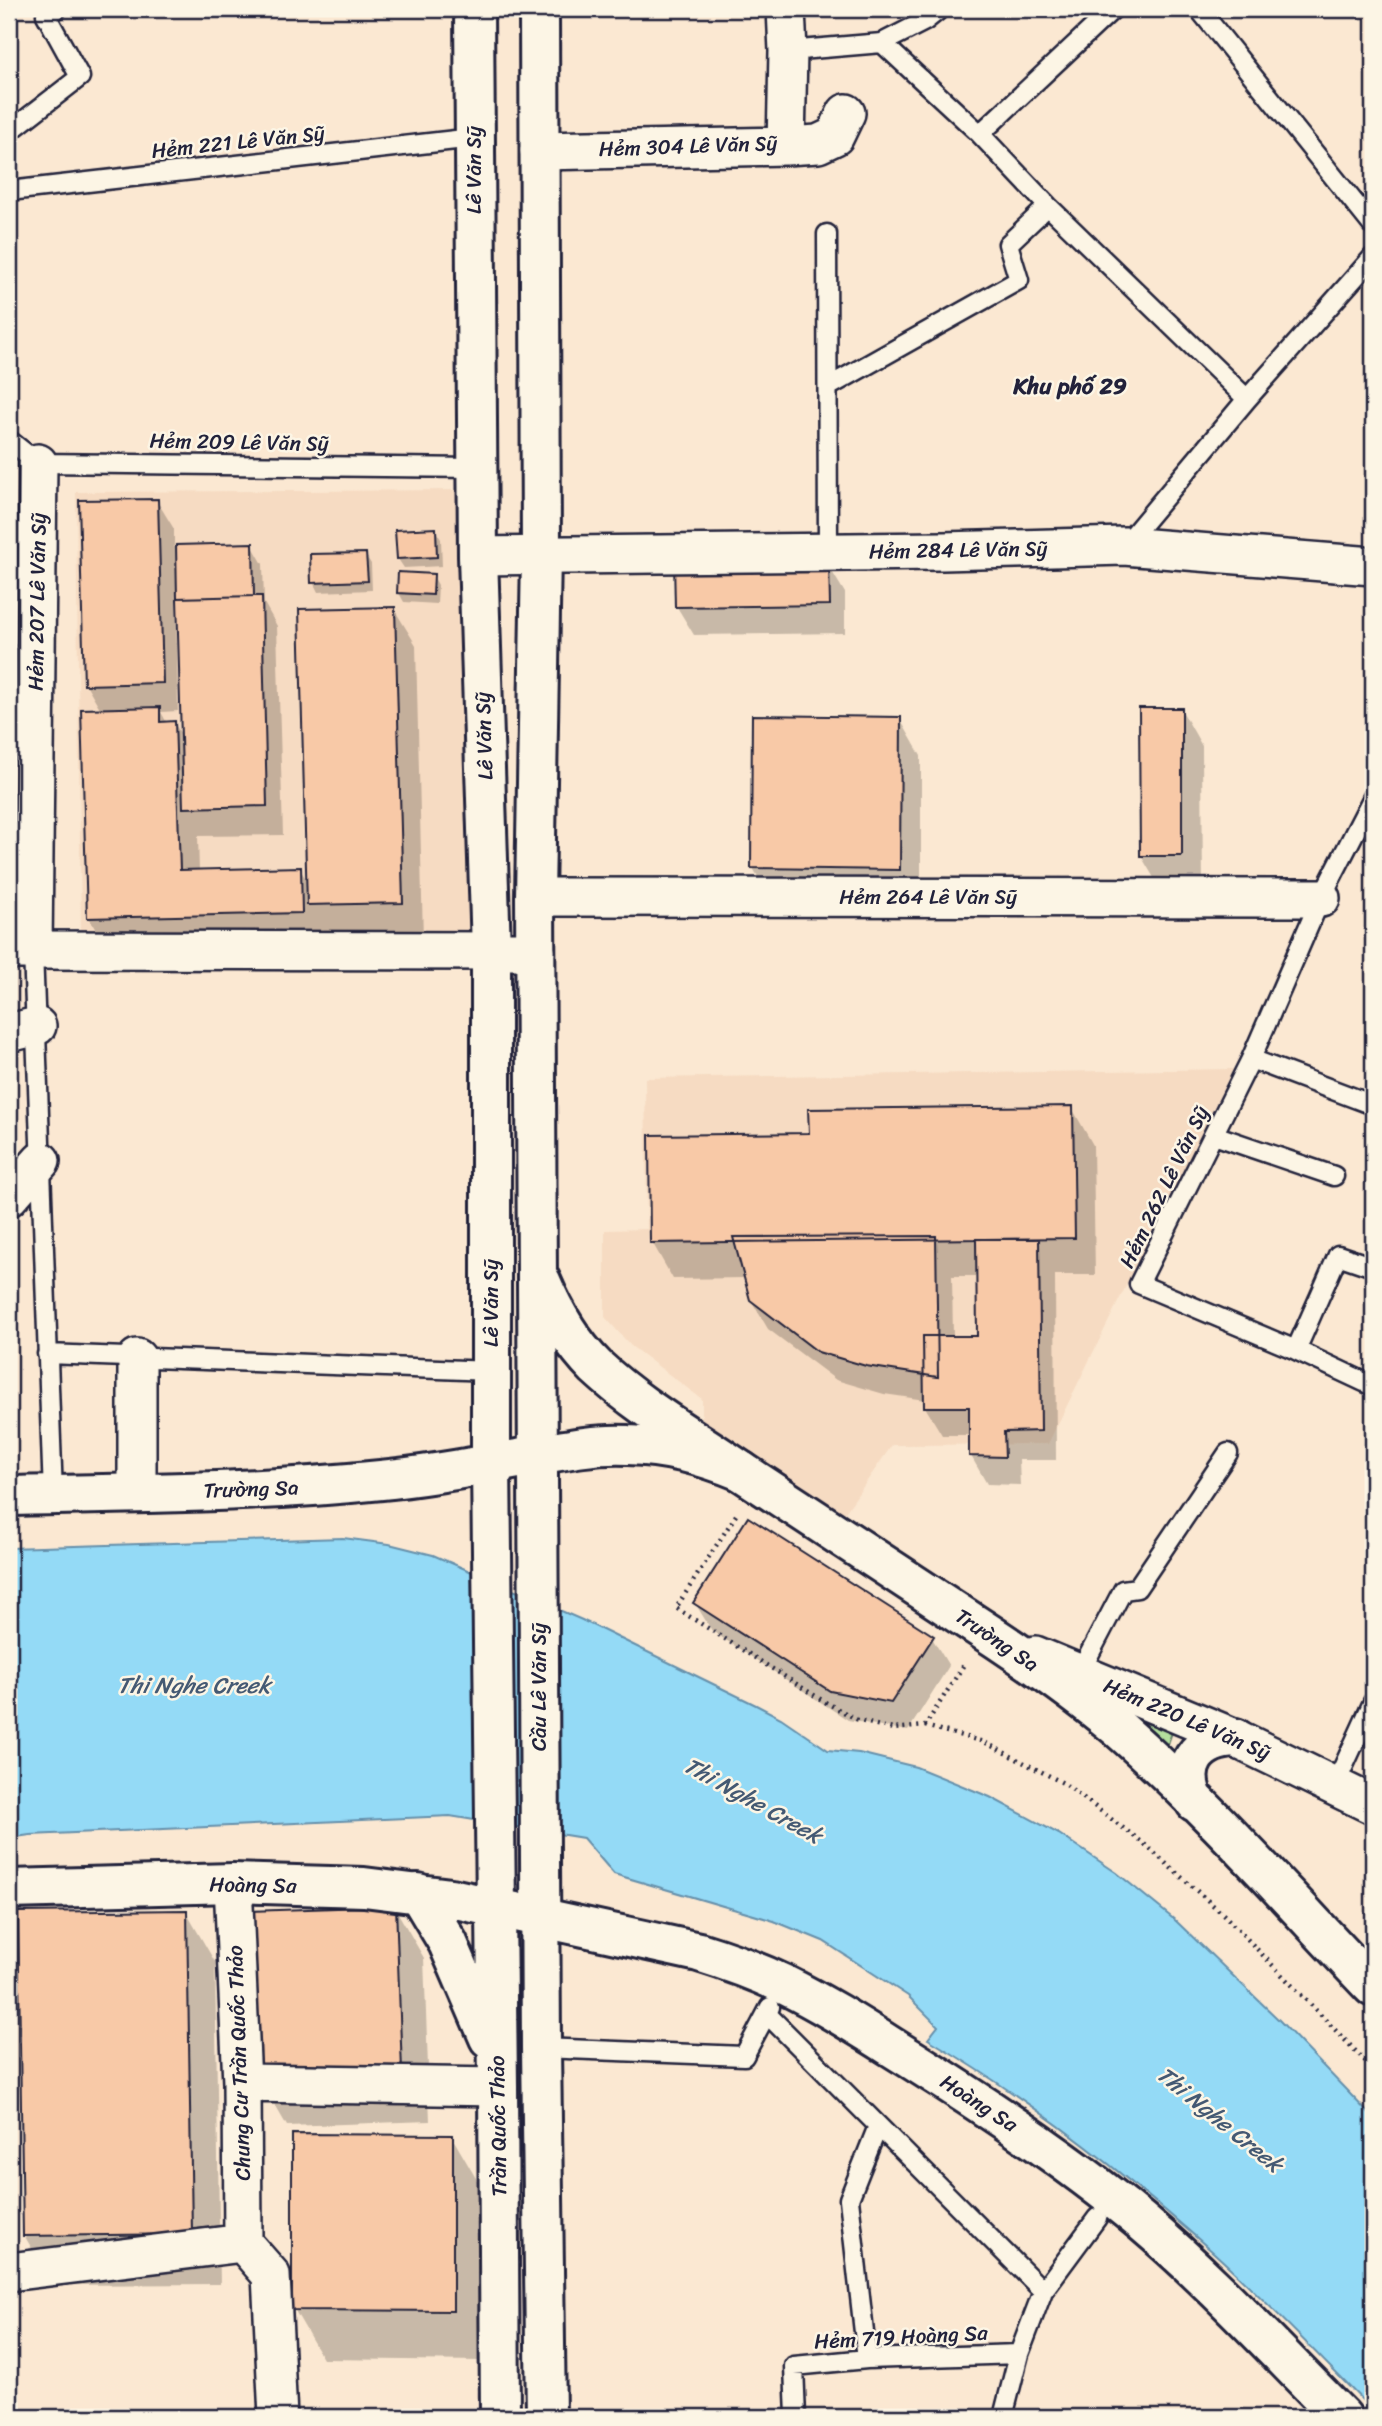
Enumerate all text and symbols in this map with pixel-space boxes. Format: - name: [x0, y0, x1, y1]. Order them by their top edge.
- street label: Hẻm 221 Lê Văn Sỹ: [150, 114, 327, 170]
- street label: Hẻm 304 Lê Văn Sỹ: [598, 124, 778, 168]
- street label: Lê Văn Sỹ: [455, 126, 493, 214]
- district label: Khu phố 29: [1012, 366, 1127, 407]
- street label: Hẻm 209 Lê Văn Sỹ: [149, 421, 329, 463]
- street label: Hẻm 207 Lê Văn Sỹ: [16, 513, 58, 691]
- street label: Hẻm 284 Lê Văn Sỹ: [868, 529, 1048, 571]
- street label: Lê Văn Sỹ: [463, 691, 505, 781]
- street label: Hẻm 264 Lê Văn Sỹ: [839, 878, 1017, 916]
- street label: Hẻm 262 Lê Văn Sỹ: [1108, 1099, 1220, 1275]
- street label: Lê Văn Sỹ: [472, 1259, 510, 1347]
- street label: Trường Sa: [203, 1468, 300, 1510]
- street label: Trường Sa: [947, 1598, 1047, 1683]
- street label: Cầu Lê Văn Sỹ: [520, 1623, 558, 1751]
- water label: Thi Nghe Creek: [117, 1665, 273, 1706]
- street label: Hẻm 220 Lê Văn Sỹ: [1098, 1667, 1276, 1771]
- water label: Thi Nghe Creek: [676, 1745, 832, 1857]
- street label: Hoàng Sa: [209, 1865, 297, 1905]
- street label: Chung Cư Trần Quốc Thảo: [216, 1944, 262, 2181]
- street label: Trần Quốc Thảo: [478, 2055, 518, 2197]
- water label: Thi Nghe Creek: [1147, 2055, 1294, 2185]
- street label: Hoàng Sa: [932, 2063, 1026, 2143]
- street label: Hẻm 719 Hoàng Sa: [813, 2313, 989, 2361]

